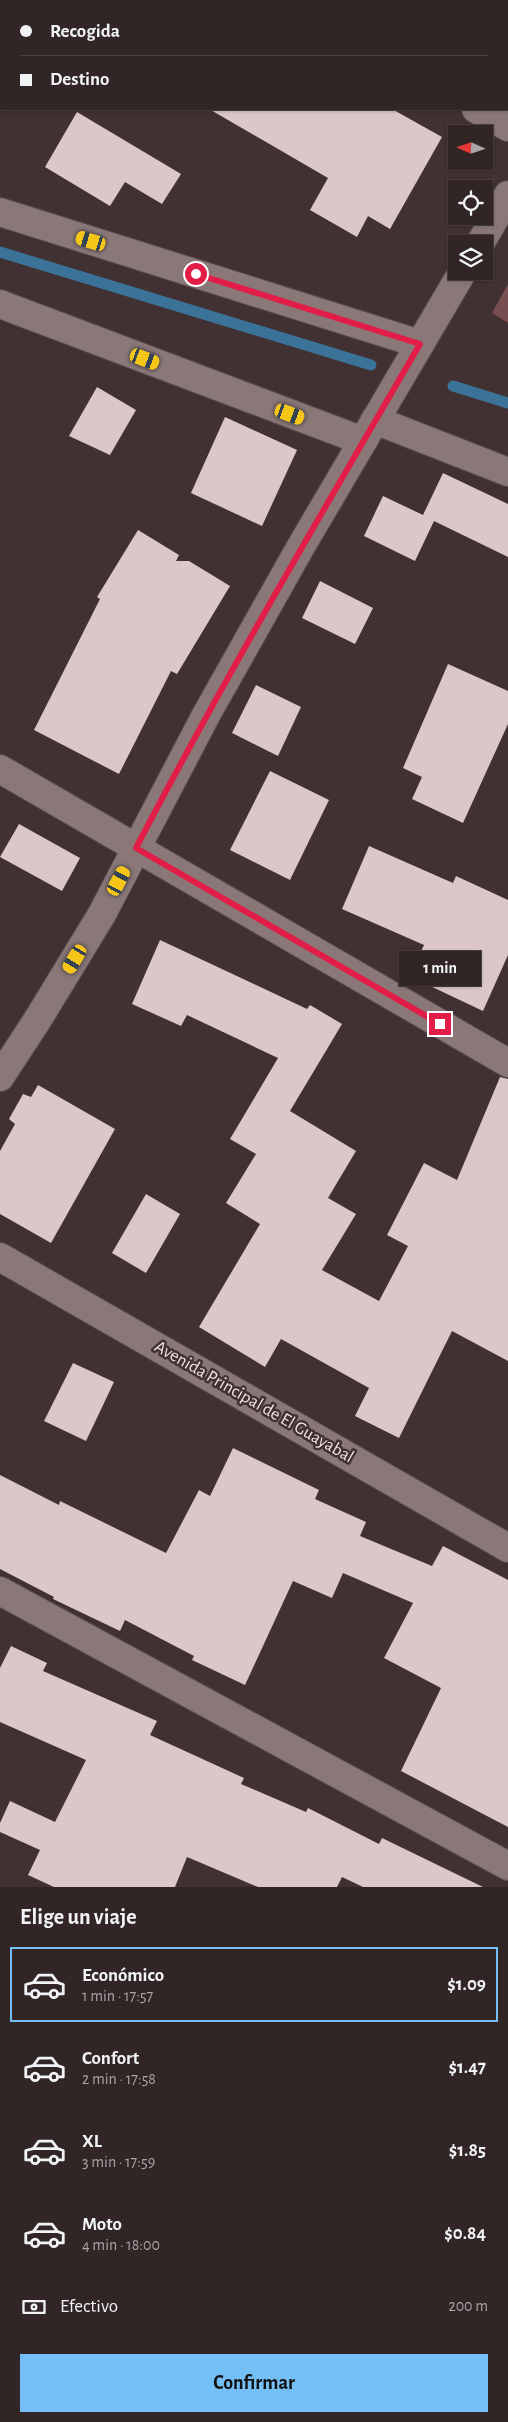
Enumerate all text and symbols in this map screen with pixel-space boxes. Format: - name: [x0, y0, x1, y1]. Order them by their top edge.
- text: Recogida: [50, 22, 120, 41]
- text: Destino: [50, 70, 109, 89]
- north arrow: [448, 125, 492, 170]
- map controls: [448, 125, 493, 280]
- button: locate: [448, 180, 493, 225]
- car: [74, 229, 107, 253]
- button: layers: [448, 235, 493, 280]
- route start: [185, 263, 207, 285]
- car: [128, 347, 161, 371]
- car: [273, 402, 306, 426]
- car: [105, 864, 132, 898]
- car: [60, 942, 89, 976]
- callout: 1 min: [399, 952, 481, 986]
- text: 1 min: [423, 960, 457, 976]
- route end: [429, 1013, 451, 1035]
- street label: Avenida Principal de El Guayabal: [151, 1337, 357, 1467]
- text: Elige un viaje: [20, 1906, 137, 1928]
- icon: car: [22, 1962, 67, 2007]
- text: Económico: [82, 1966, 164, 1985]
- text: $1.09: [447, 1975, 486, 1994]
- text: 1 min · 17:57: [82, 1988, 153, 2004]
- icon: car: [22, 2045, 67, 2090]
- text: Confort: [82, 2049, 139, 2068]
- text: $1.47: [448, 2058, 486, 2077]
- text: 2 min · 17:58: [82, 2071, 156, 2087]
- icon: car: [22, 2128, 67, 2173]
- text: XL: [82, 2132, 102, 2151]
- text: $1.85: [449, 2141, 486, 2160]
- text: 3 min · 17:59: [82, 2154, 155, 2170]
- icon: car: [22, 2211, 67, 2256]
- text: Moto: [82, 2215, 122, 2234]
- text: $0.84: [444, 2224, 486, 2243]
- text: 4 min · 18:00: [82, 2237, 160, 2253]
- icon: cash: [20, 2293, 48, 2321]
- text: Efectivo: [60, 2297, 118, 2316]
- text: 200 m: [448, 2298, 488, 2314]
- button: Confirmar: [20, 2354, 488, 2412]

